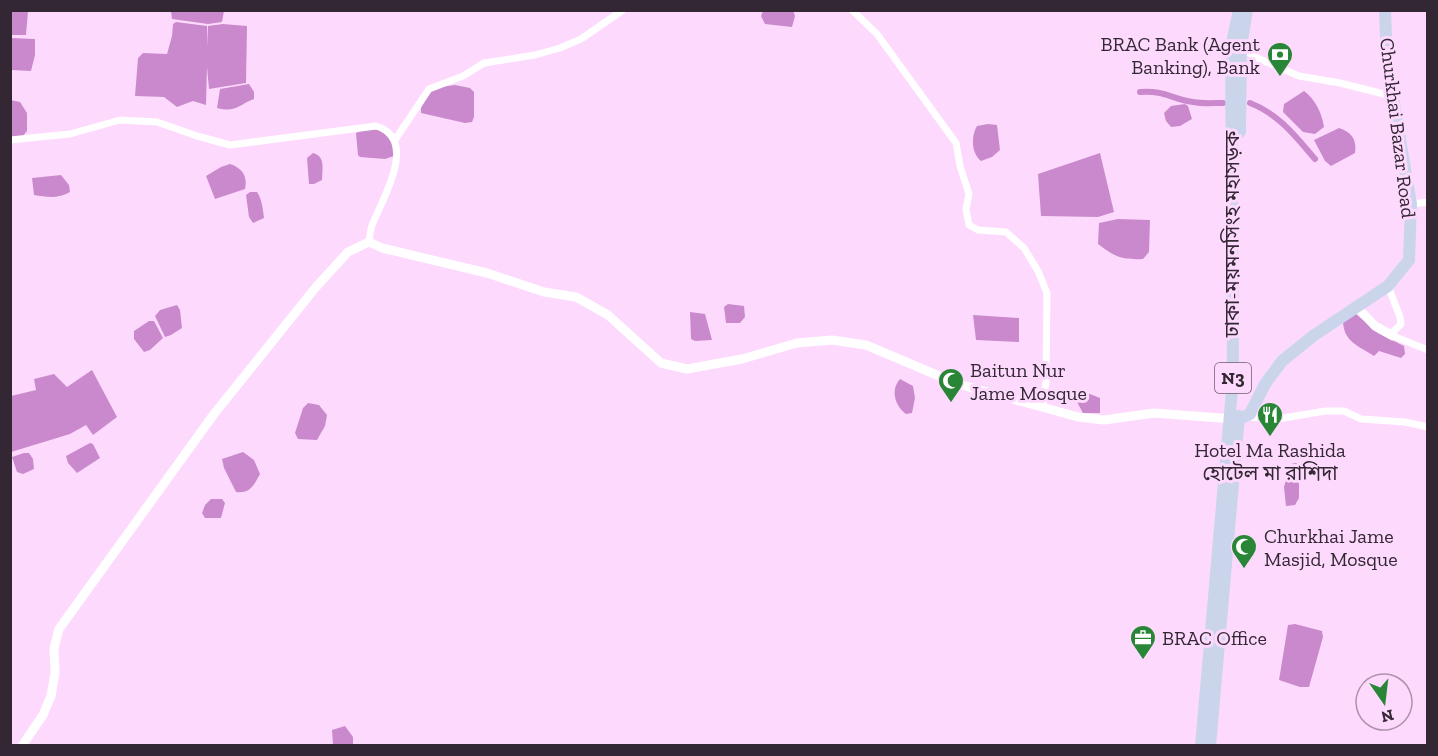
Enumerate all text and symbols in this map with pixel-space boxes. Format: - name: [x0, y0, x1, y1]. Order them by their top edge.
- place label: BRAC Bank (Agent Banking), Bank: [1101, 32, 1261, 79]
- street label: Churkhai Bazar Road: [1375, 37, 1421, 219]
- bank icon: BRAC Bank (Agent Banking), Bank: [1265, 40, 1295, 78]
- street label: ঢাকা-ময়মনসিংহ মহাসড়ক: [1220, 130, 1244, 338]
- place label: Baitun Nur Jame Mosque: [970, 358, 1087, 405]
- road number: N3: [1215, 363, 1251, 393]
- mosque icon: Baitun Nur Jame Mosque: [936, 366, 966, 404]
- restaurant icon: Hotel Ma Rashida হোটেল মা রাশিদা: [1255, 400, 1285, 438]
- place label: Hotel Ma Rashida হোটেল মা রাশিদা: [1194, 438, 1346, 485]
- place label: Churkhai Jame Masjid, Mosque: [1264, 524, 1398, 571]
- mosque icon: Churkhai Jame Masjid, Mosque: [1229, 532, 1259, 570]
- office icon: BRAC Office: [1128, 623, 1158, 661]
- place label: BRAC Office: [1162, 626, 1267, 650]
- north arrow: [1354, 672, 1414, 732]
- text: N: [1379, 705, 1396, 727]

